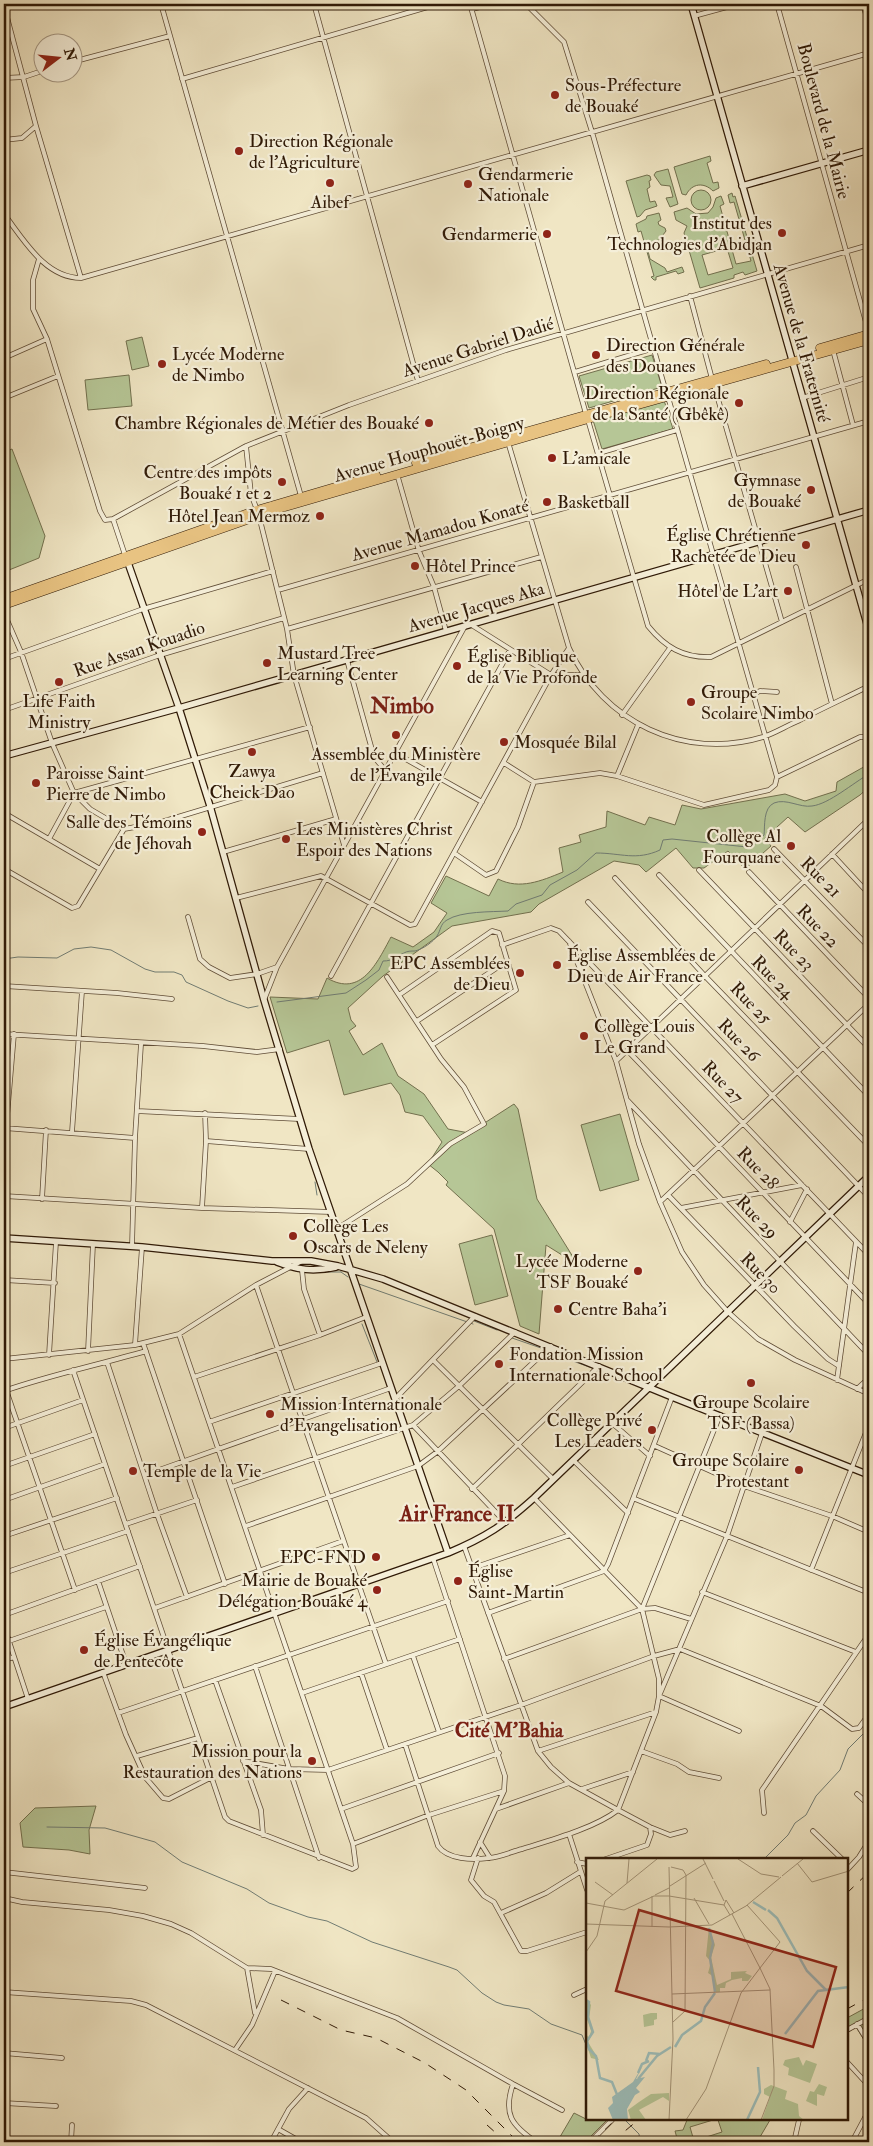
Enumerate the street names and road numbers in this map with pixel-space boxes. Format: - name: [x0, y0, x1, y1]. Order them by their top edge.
- street label: Boulevard de la Mairie: [792, 41, 856, 202]
- street label: Avenue de la Fraternité: [768, 260, 835, 426]
- street label: Avenue Gabriel Dadié: [399, 312, 557, 383]
- street label: Avenue Houphouët-Boigny: [330, 411, 528, 488]
- street label: Avenue Mamadou Konaté: [348, 494, 532, 567]
- street label: Avenue Jacques Aka: [404, 577, 548, 638]
- street label: Rue Assan Kouadio: [70, 616, 208, 683]
- street label: Rue 21: [795, 852, 846, 903]
- street label: Rue 22: [791, 900, 844, 953]
- street label: Rue 23: [768, 925, 819, 976]
- street label: Rue 24: [746, 951, 800, 1005]
- street label: Rue 25: [725, 977, 776, 1029]
- street label: Rue 26: [712, 1014, 765, 1068]
- street label: Rue 27: [697, 1056, 749, 1109]
- street label: Rue 28: [732, 1142, 784, 1195]
- street label: Rue 29: [730, 1191, 783, 1244]
- street label: Rue 30: [735, 1248, 786, 1299]

